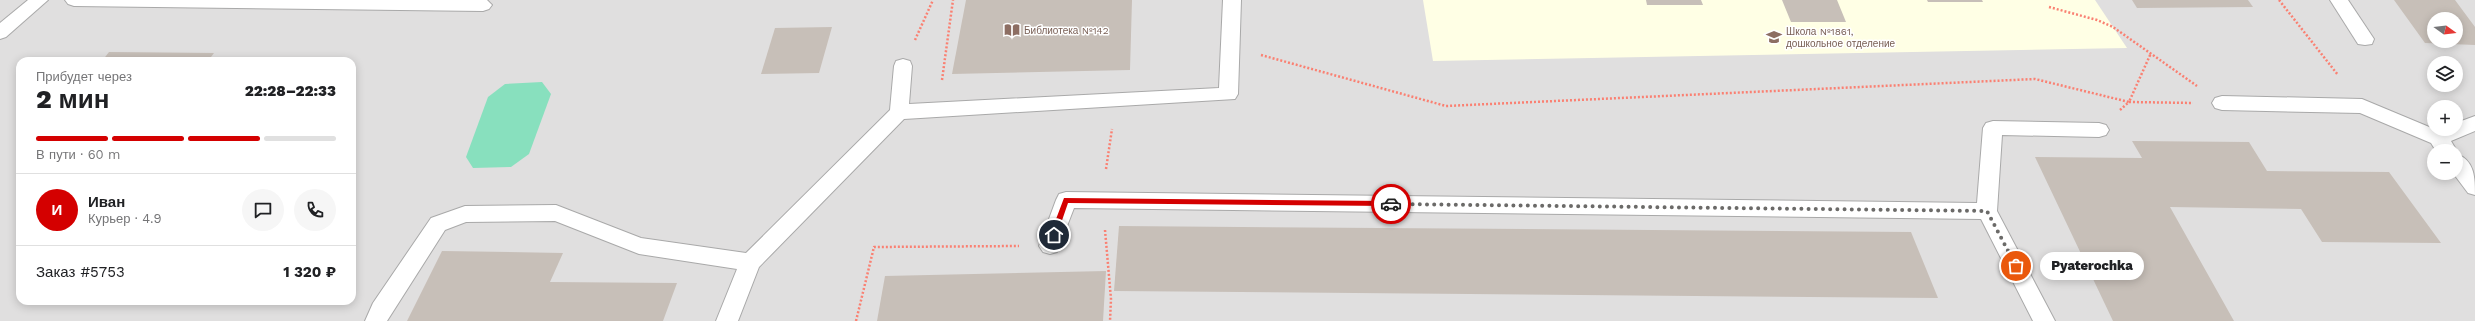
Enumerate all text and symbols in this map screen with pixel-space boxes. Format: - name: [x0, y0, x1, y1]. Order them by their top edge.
- north arrow: [2427, 12, 2463, 48]
- map controls: [2427, 12, 2463, 180]
- library icon: Библиотека №142: [1003, 21, 1021, 39]
- place label: Библиотека №142: [1024, 25, 1109, 36]
- place label: Школа №1861, дошкольное отделение: [1786, 26, 1896, 49]
- school or university icon: Школа №1861, дошкольное отделение: [1765, 28, 1783, 46]
- button: layers: [2427, 56, 2463, 92]
- text: Прибудет через: [36, 69, 132, 84]
- text: 22:28–22:33: [245, 82, 336, 100]
- text: 2 мин: [36, 84, 110, 114]
- button: +: [2427, 100, 2463, 136]
- button: −: [2427, 144, 2463, 180]
- text: В пути · 60 m: [36, 147, 120, 162]
- courier: [1371, 184, 1411, 224]
- button: chat: [242, 189, 284, 231]
- button: phone: [294, 189, 336, 231]
- text: Иван: [88, 193, 125, 211]
- icon: car: [1380, 193, 1402, 215]
- text: И: [52, 201, 62, 219]
- text: Курьер · 4.9: [88, 211, 161, 226]
- pin: [1037, 218, 1071, 252]
- icon: home: [1043, 224, 1065, 246]
- pin: [1999, 249, 2033, 283]
- callout: Pyaterochka: [2040, 252, 2144, 280]
- icon: bag: [2005, 255, 2027, 277]
- text: Pyaterochka: [2051, 258, 2133, 273]
- text: Заказ #5753: [36, 263, 125, 281]
- text: 1 320 ₽: [283, 263, 336, 281]

